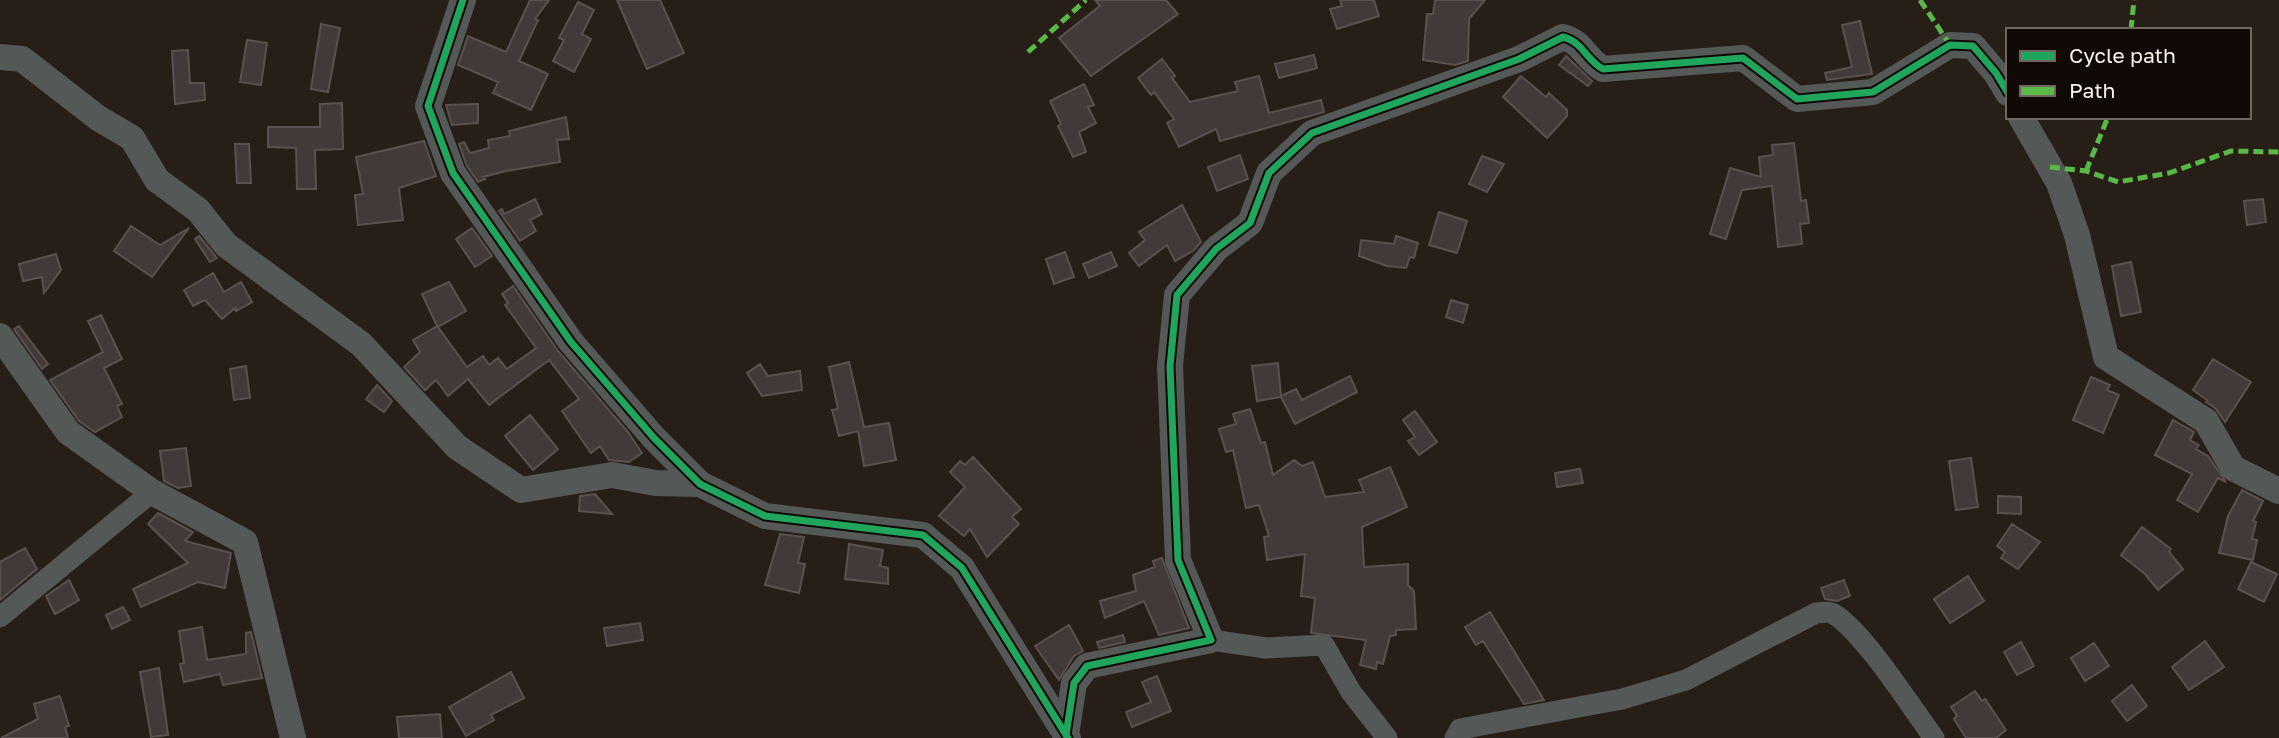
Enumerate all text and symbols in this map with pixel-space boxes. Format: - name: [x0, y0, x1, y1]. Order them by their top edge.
- legend: [2006, 28, 2251, 119]
- text: Cycle path: [2069, 42, 2176, 68]
- text: Path: [2069, 77, 2116, 103]

